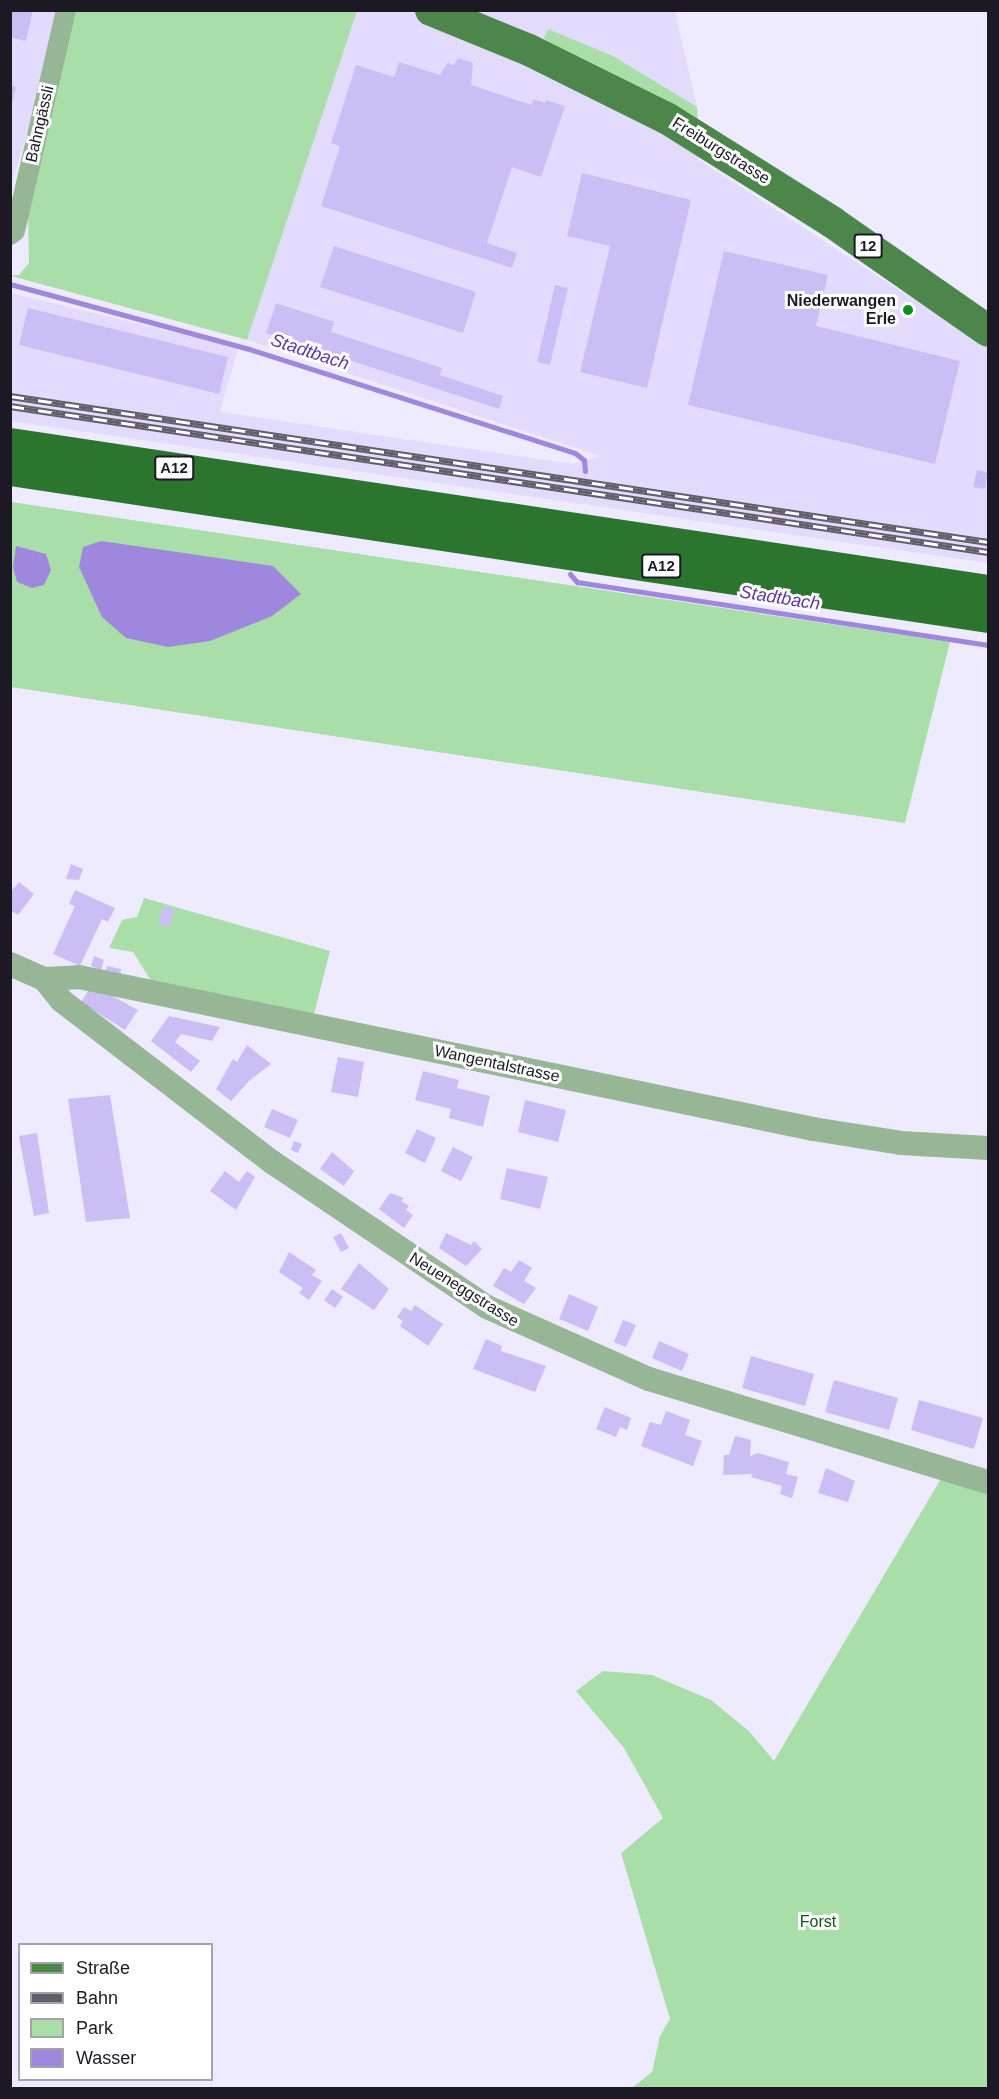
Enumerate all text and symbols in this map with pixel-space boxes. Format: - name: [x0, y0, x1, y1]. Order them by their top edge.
- street label: Bahngässli: [22, 84, 58, 164]
- street label: Freiburgstrasse: [669, 113, 773, 189]
- road number: 12: [853, 234, 883, 258]
- place label: Niederwangen Erle: [787, 291, 896, 329]
- marker: Niederwangen Erle: [901, 303, 915, 317]
- water label: Stadtbach: [268, 329, 352, 375]
- road number: A12: [153, 456, 195, 480]
- road number: A12: [640, 554, 682, 578]
- water label: Stadtbach: [738, 581, 822, 615]
- street label: Wangentalstrasse: [433, 1041, 561, 1087]
- street label: Neueneggstrasse: [406, 1249, 522, 1331]
- park label: Forst: [800, 1912, 836, 1932]
- legend: [18, 1943, 213, 2081]
- text: Straße: [76, 1958, 130, 1978]
- text: Bahn: [76, 1988, 118, 2008]
- text: Park: [76, 2018, 113, 2038]
- text: Wasser: [76, 2048, 136, 2068]

